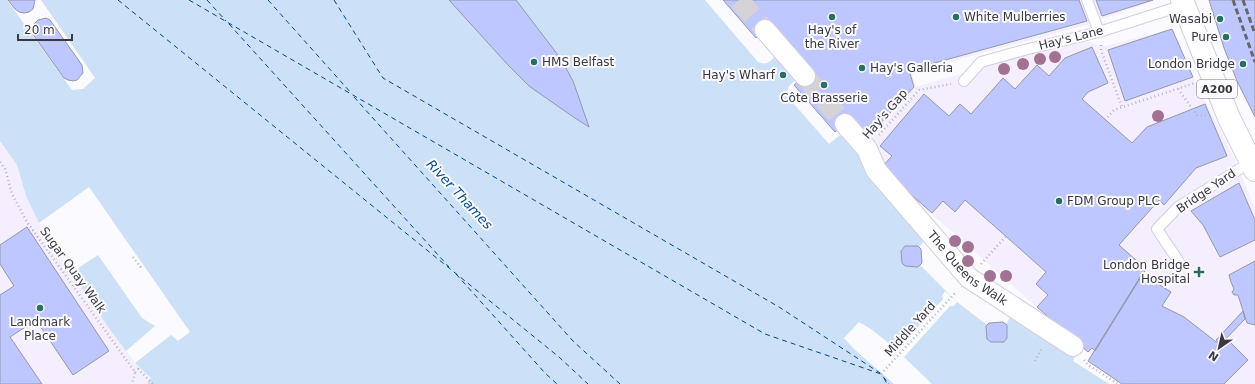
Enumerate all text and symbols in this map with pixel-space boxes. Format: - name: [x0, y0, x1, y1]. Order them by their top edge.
- place label: White Mulberries: [964, 10, 1066, 24]
- marker: Hay's of the River: [827, 12, 837, 22]
- marker: White Mulberries: [951, 12, 961, 22]
- place label: Wasabi: [1169, 12, 1212, 26]
- marker: Wasabi: [1215, 14, 1225, 24]
- scale bar: [18, 16, 72, 42]
- text: 20 m: [24, 23, 55, 37]
- place label: Hay's of the River: [805, 23, 859, 51]
- street label: Hay's Lane: [1037, 23, 1105, 53]
- place label: Pure: [1191, 30, 1218, 44]
- marker: Pure: [1221, 32, 1231, 42]
- place label: HMS Belfast: [542, 55, 615, 69]
- marker: HMS Belfast: [529, 57, 539, 67]
- place label: London Bridge: [1148, 57, 1235, 71]
- marker: London Bridge: [1238, 59, 1248, 69]
- place label: Hay's Galleria: [870, 61, 953, 75]
- marker: Hay's Galleria: [857, 63, 867, 73]
- place label: Hay's Wharf: [702, 68, 776, 82]
- marker: Hay's Wharf: [778, 70, 788, 80]
- marker: Côte Brasserie: [819, 80, 829, 90]
- road number: A200: [1197, 80, 1237, 98]
- street label: Hay's Gap: [860, 86, 910, 142]
- place label: Côte Brasserie: [780, 91, 868, 105]
- water label: River Thames: [424, 157, 496, 232]
- street label: Bridge Yard: [1174, 166, 1238, 216]
- place label: FDM Group PLC: [1067, 194, 1160, 208]
- marker: FDM Group PLC: [1054, 196, 1064, 206]
- street label: Sugar Quay Walk: [37, 224, 109, 316]
- street label: The Queens Walk: [924, 227, 1010, 308]
- place label: London Bridge Hospital: [1103, 258, 1190, 286]
- marker: London Bridge Hospital: [1193, 266, 1205, 278]
- street label: Middle Yard: [882, 299, 938, 359]
- marker: Landmark Place: [35, 303, 45, 313]
- place label: Landmark Place: [10, 315, 70, 343]
- north arrow: [1199, 328, 1239, 368]
- text: N: [1206, 348, 1221, 364]

